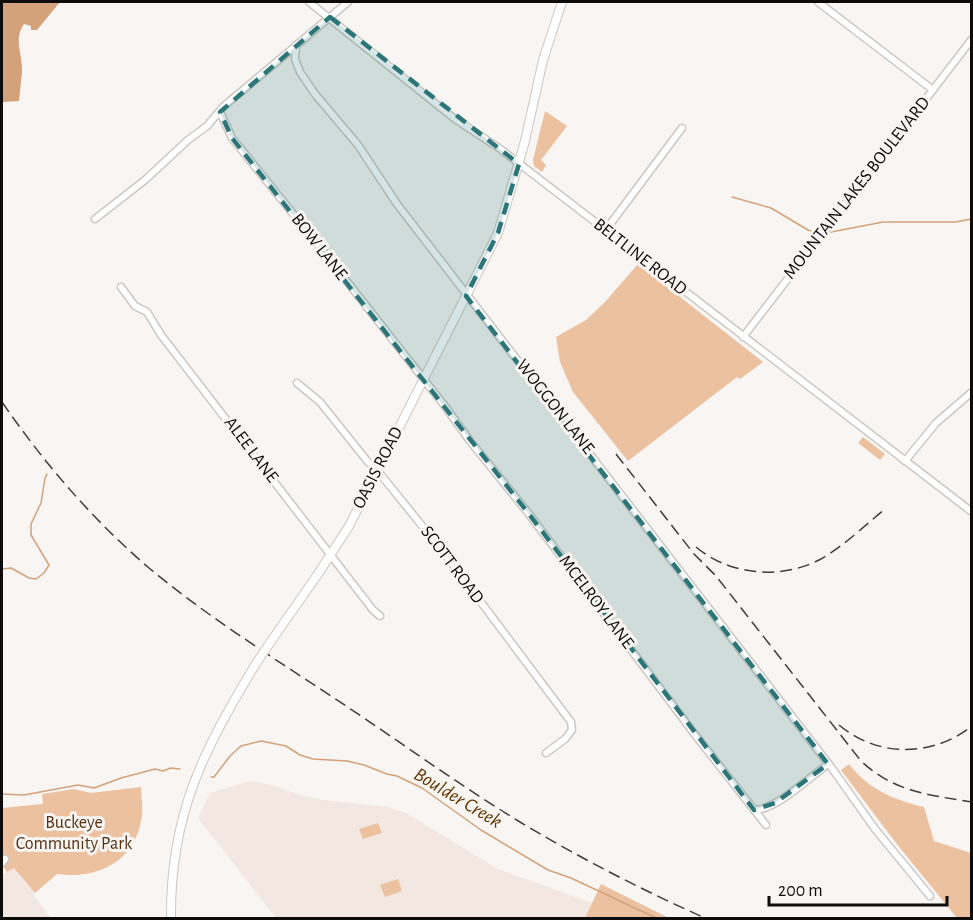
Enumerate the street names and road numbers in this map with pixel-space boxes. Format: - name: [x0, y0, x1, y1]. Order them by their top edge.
- street label: MOUNTAIN LAKES BOULEVARD: [781, 94, 933, 282]
- street label: BOW LANE: [288, 210, 351, 284]
- street label: BELTLINE ROAD: [590, 215, 690, 299]
- street label: WOGGON LANE: [513, 356, 597, 458]
- street label: ALEE LANE: [221, 414, 282, 486]
- street label: OASIS ROAD: [350, 424, 406, 512]
- street label: SCOTT ROAD: [417, 523, 487, 607]
- street label: MCELROY LANE: [555, 552, 637, 652]

